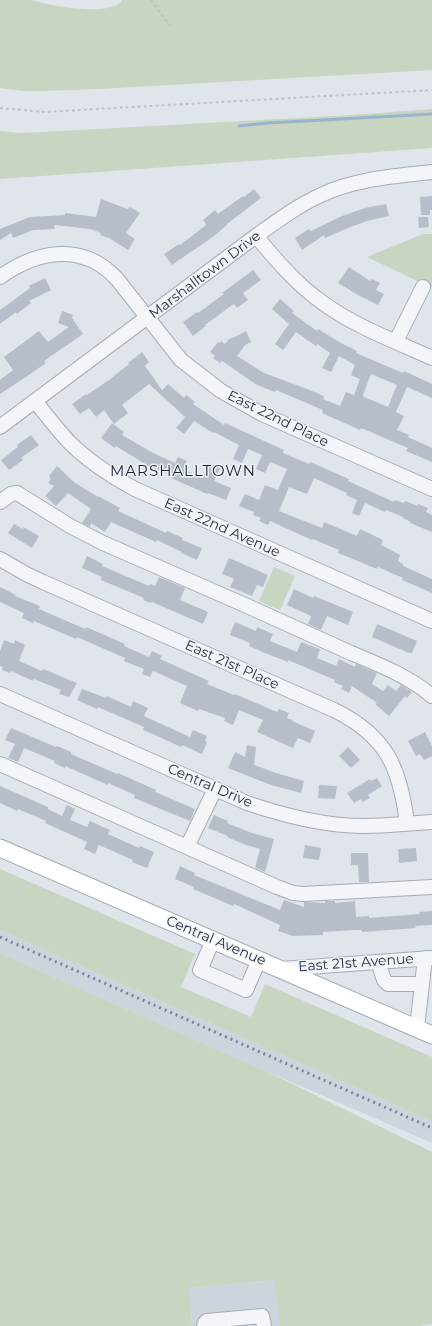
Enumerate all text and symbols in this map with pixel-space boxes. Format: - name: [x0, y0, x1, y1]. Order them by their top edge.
- street label: Marshalltown Drive: [146, 228, 264, 322]
- street label: East 22nd Place: [225, 387, 331, 451]
- district label: MARSHALLTOWN: [110, 463, 256, 481]
- street label: East 22nd Avenue: [161, 495, 283, 561]
- street label: East 21st Place: [182, 637, 282, 693]
- street label: Central Drive: [165, 761, 255, 811]
- street label: Central Avenue: [164, 912, 268, 970]
- street label: East 21st Avenue: [298, 951, 414, 975]

